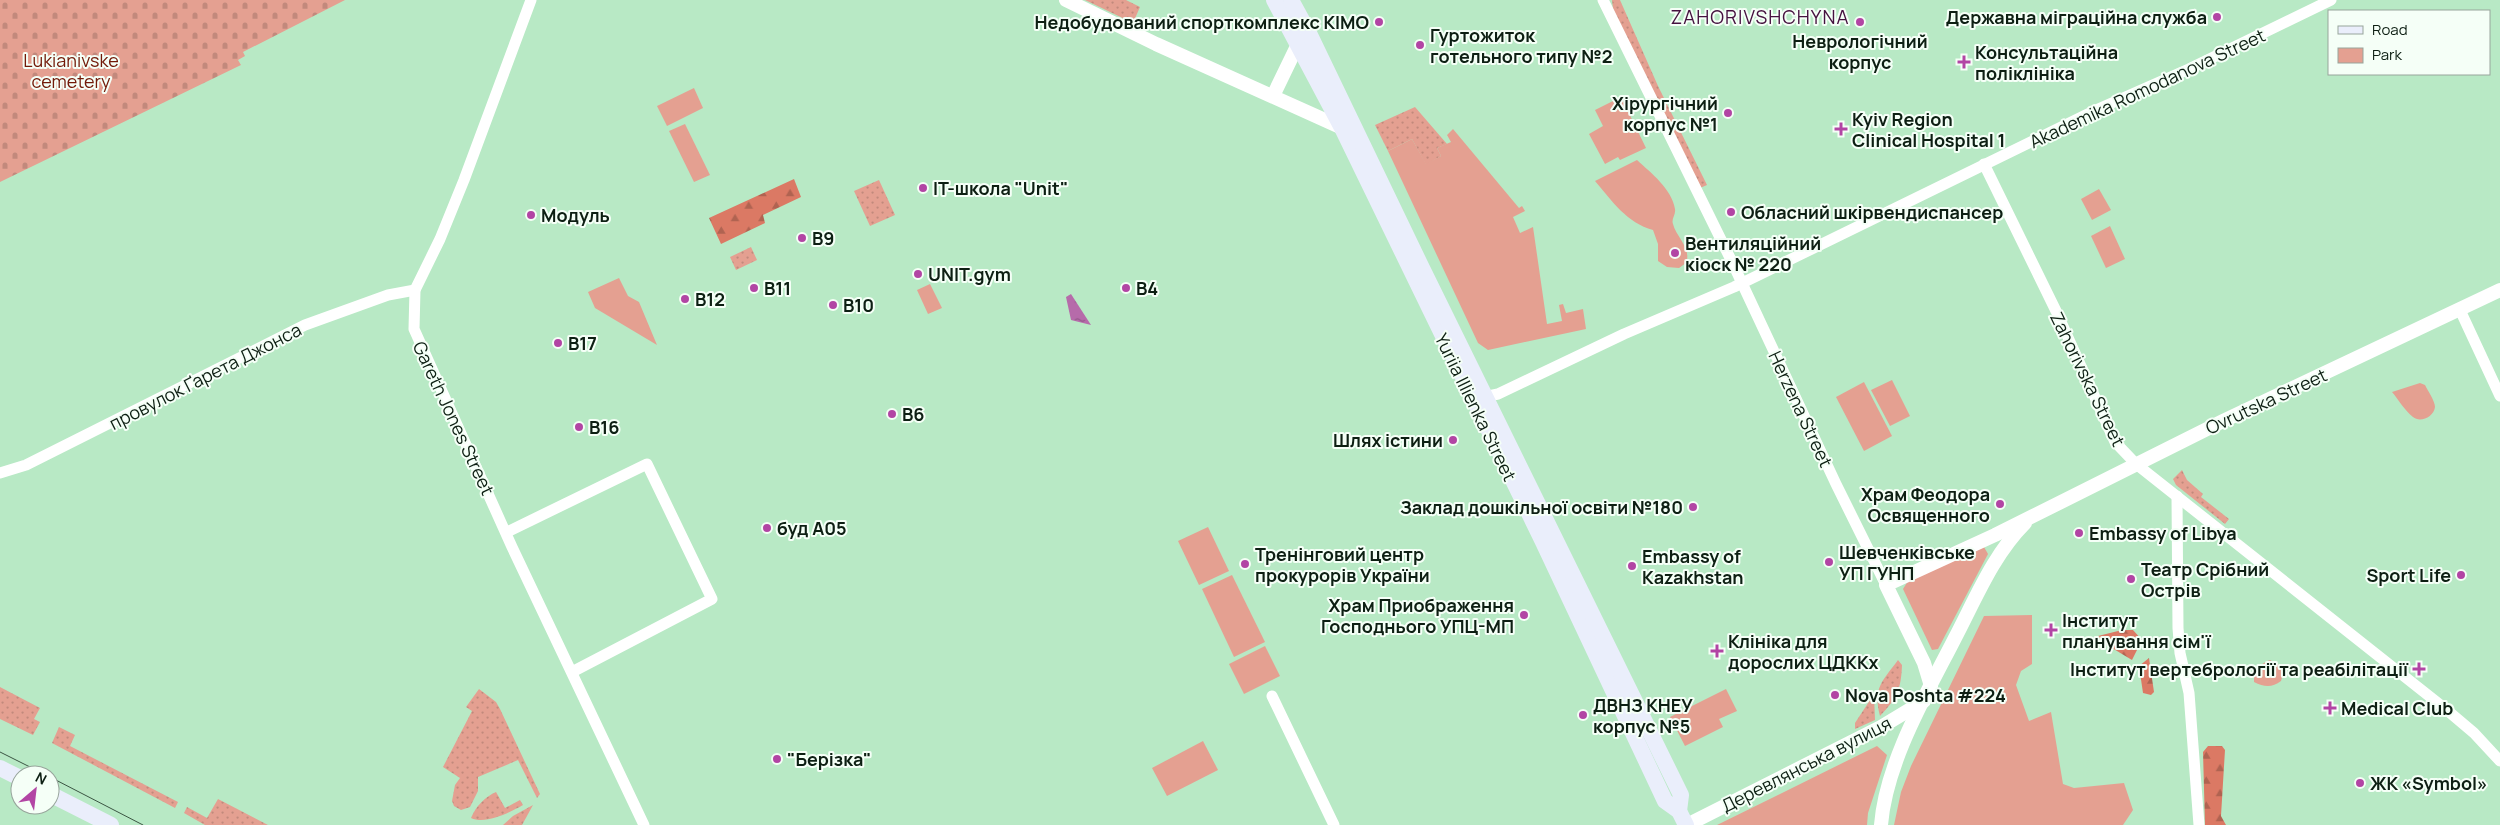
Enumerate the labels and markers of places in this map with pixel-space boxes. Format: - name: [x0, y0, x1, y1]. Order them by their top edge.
- place label: Державна міграційна служба: [1946, 5, 2207, 29]
- place label: Недобудований спорткомплекс КІМО: [1034, 10, 1369, 34]
- marker: Державна міграційна служба: [2211, 11, 2223, 23]
- marker: Недобудований спорткомплекс КІМО: [1373, 16, 1385, 28]
- marker: Неврологічний корпус: [1854, 16, 1866, 28]
- place label: Гуртожиток готельного типу №2: [1430, 23, 1612, 68]
- place label: Неврологічний корпус: [1792, 29, 1928, 74]
- marker: Гуртожиток готельного типу №2: [1414, 39, 1426, 51]
- place label: Консультаційна поліклініка: [1975, 40, 2118, 85]
- marker: Консультаційна поліклініка: [1957, 55, 1971, 69]
- place label: Хірургічний корпус №1: [1612, 91, 1718, 136]
- marker: Хірургічний корпус №1: [1722, 107, 1734, 119]
- place label: Kyiv Region Clinical Hospital 1: [1852, 107, 2005, 152]
- marker: Kyiv Region Clinical Hospital 1: [1834, 122, 1848, 136]
- place label: IT-школа "Unit": [933, 176, 1068, 200]
- marker: IT-школа "Unit": [917, 182, 929, 194]
- place label: Обласний шкірвендиспансер: [1741, 200, 2003, 224]
- place label: Модуль: [541, 203, 610, 227]
- marker: Обласний шкірвендиспансер: [1725, 206, 1737, 218]
- marker: Модуль: [525, 209, 537, 221]
- place label: B9: [812, 226, 835, 250]
- place label: Вентиляційний кіоск № 220: [1685, 231, 1821, 276]
- marker: B9: [796, 232, 808, 244]
- marker: Вентиляційний кіоск № 220: [1669, 247, 1681, 259]
- place label: UNIT.gym: [928, 262, 1011, 286]
- marker: UNIT.gym: [912, 268, 924, 280]
- place label: B11: [764, 276, 791, 300]
- place label: B4: [1136, 276, 1158, 300]
- marker: B11: [748, 282, 760, 294]
- marker: B4: [1120, 282, 1132, 294]
- place label: B12: [695, 287, 725, 311]
- marker: B12: [679, 293, 691, 305]
- place label: B10: [843, 293, 874, 317]
- marker: B10: [827, 299, 839, 311]
- place label: B17: [568, 331, 597, 355]
- marker: B17: [552, 337, 564, 349]
- place label: B6: [902, 402, 925, 426]
- marker: B6: [886, 408, 898, 420]
- place label: B16: [589, 415, 619, 439]
- marker: B16: [573, 421, 585, 433]
- place label: Шлях істини: [1333, 428, 1443, 452]
- marker: Шлях істини: [1447, 434, 1459, 446]
- place label: Храм Феодора Освященного: [1861, 482, 1990, 527]
- place label: Заклад дошкільної освіти №180: [1400, 495, 1683, 519]
- marker: Храм Феодора Освященного: [1994, 498, 2006, 510]
- marker: Заклад дошкільної освіти №180: [1687, 501, 1699, 513]
- place label: буд А05: [777, 516, 847, 540]
- place label: Embassy of Libya: [2089, 521, 2237, 545]
- marker: буд А05: [761, 522, 773, 534]
- marker: Embassy of Libya: [2073, 527, 2085, 539]
- place label: Шевченківське УП ГУНП: [1839, 540, 1975, 585]
- place label: Тренінговий центр прокурорів України: [1255, 542, 1430, 587]
- place label: Embassy of Kazakhstan: [1642, 544, 1744, 589]
- marker: Шевченківське УП ГУНП: [1823, 556, 1835, 568]
- place label: Театр Срібний Острів: [2141, 557, 2269, 602]
- marker: Тренінговий центр прокурорів України: [1239, 558, 1251, 570]
- marker: Embassy of Kazakhstan: [1626, 560, 1638, 572]
- place label: Sport Life: [2366, 563, 2451, 587]
- marker: Sport Life: [2455, 569, 2467, 581]
- marker: Театр Срібний Острів: [2125, 573, 2137, 585]
- place label: Храм Приображення Господнього УПЦ-МП: [1321, 593, 1514, 638]
- place label: Інститут планування сім'ї: [2062, 608, 2212, 653]
- marker: Храм Приображення Господнього УПЦ-МП: [1518, 609, 1530, 621]
- marker: Інститут планування сім'ї: [2044, 623, 2058, 637]
- place label: Клініка для дорослих ЦДККх: [1728, 629, 1879, 674]
- marker: Клініка для дорослих ЦДККх: [1710, 644, 1724, 658]
- place label: Інститут вертебрології та реабілітації: [2070, 657, 2409, 681]
- marker: Інститут вертебрології та реабілітації: [2412, 662, 2426, 676]
- place label: Nova Poshta #224: [1845, 683, 2006, 707]
- marker: Nova Poshta #224: [1829, 689, 1841, 701]
- place label: ДВНЗ КНЕУ корпус №5: [1593, 693, 1693, 738]
- place label: Medical Club: [2341, 696, 2453, 720]
- marker: Medical Club: [2323, 701, 2337, 715]
- marker: ДВНЗ КНЕУ корпус №5: [1577, 709, 1589, 721]
- place label: "Берізка": [787, 747, 871, 771]
- marker: "Берізка": [771, 753, 783, 765]
- place label: ЖК «Symbol»: [2370, 771, 2488, 795]
- marker: ЖК «Symbol»: [2354, 777, 2366, 789]

